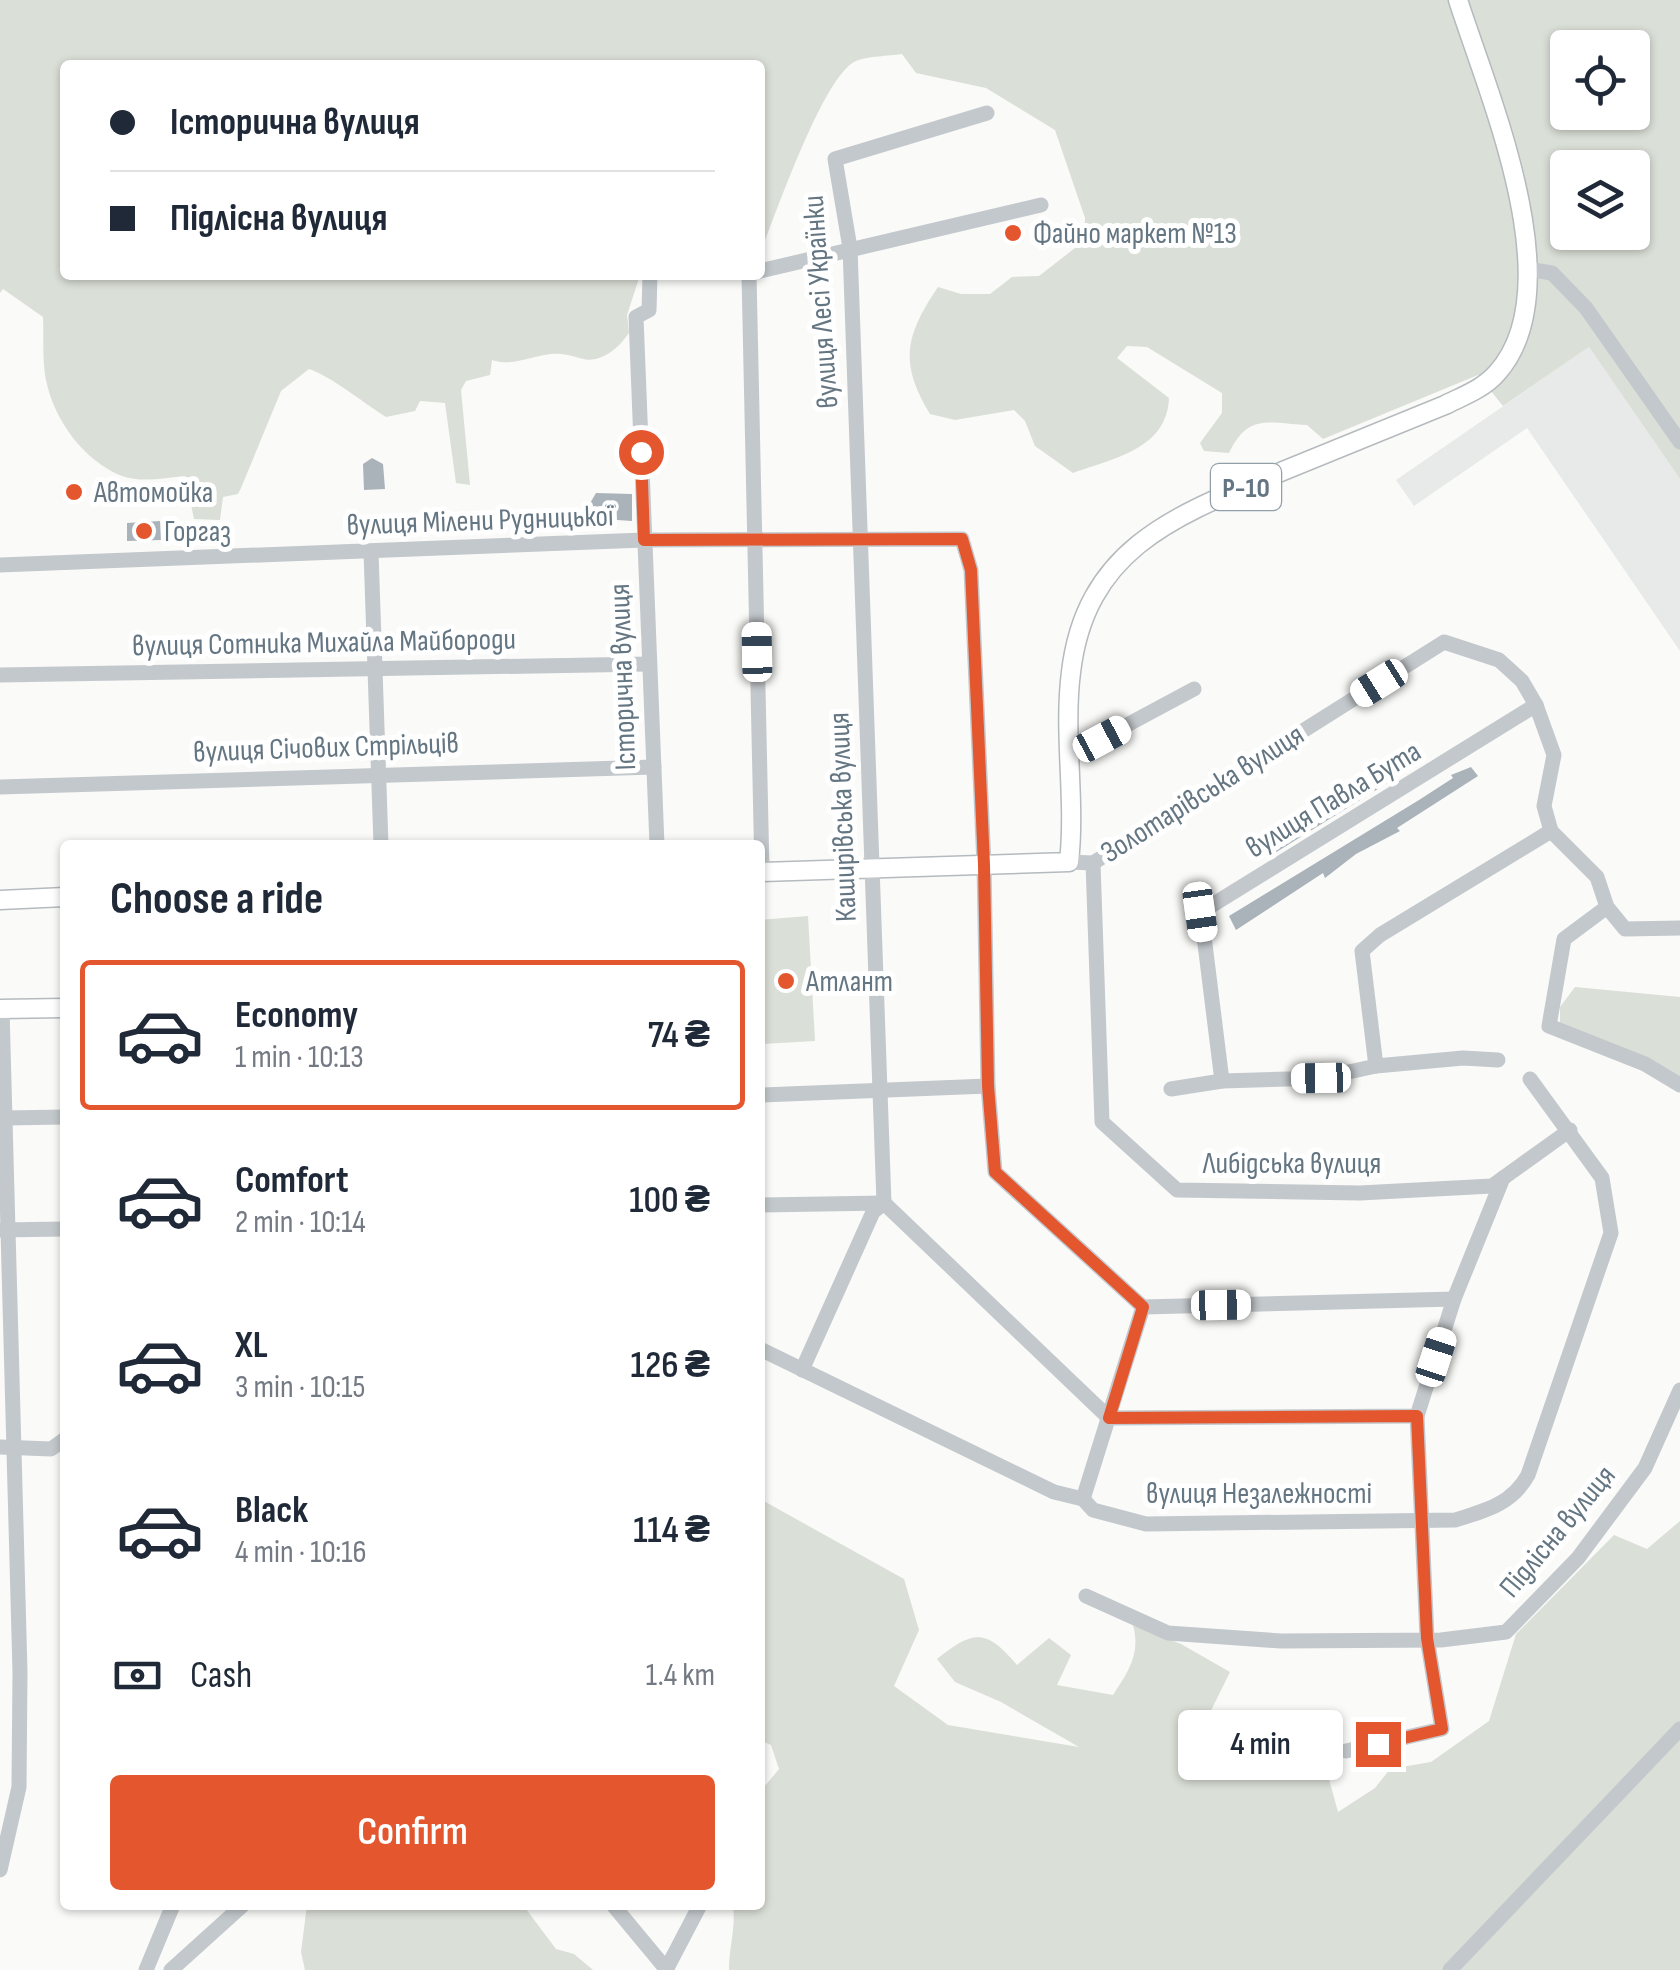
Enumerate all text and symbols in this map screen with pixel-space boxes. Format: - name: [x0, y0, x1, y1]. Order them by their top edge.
- map controls: [1550, 30, 1650, 250]
- button: locate: [1550, 30, 1650, 130]
- text: Історична вулиця: [170, 100, 420, 145]
- button: layers: [1550, 150, 1650, 250]
- street label: вулиця Лесі Українки: [796, 194, 846, 410]
- text: Підлісна вулиця: [170, 196, 387, 241]
- place label: Файно маркет №13: [1033, 216, 1237, 252]
- marker: Файно маркет №13: [1002, 222, 1024, 244]
- route start: [619, 430, 664, 475]
- road number: Р-10: [1211, 464, 1281, 510]
- place label: Автомойка: [93, 475, 213, 511]
- marker: Автомойка: [63, 481, 85, 503]
- street label: вулиця Мілени Рудницької: [346, 498, 616, 544]
- place label: Горгаз: [164, 514, 231, 550]
- marker: Горгаз: [133, 520, 155, 542]
- street label: Історична вулиця: [602, 583, 644, 771]
- street label: вулиця Сотника Михайла Майбороди: [132, 622, 516, 664]
- car: [741, 622, 773, 682]
- car: [1346, 654, 1412, 712]
- street label: Каширівська вулиця: [821, 712, 865, 922]
- car: [1068, 712, 1136, 766]
- street label: Золотарівська вулиця: [1094, 717, 1311, 871]
- street label: вулиця Січових Стрільців: [193, 725, 460, 771]
- street label: вулиця Павла Бута: [1240, 734, 1427, 866]
- text: Choose a ride: [110, 872, 323, 927]
- car: [1181, 880, 1219, 944]
- place label: Атлант: [805, 964, 893, 1000]
- marker: Атлант: [775, 970, 797, 992]
- icon: car: [115, 990, 205, 1080]
- text: Economy: [235, 993, 358, 1038]
- text: 74 ₴: [648, 1013, 710, 1058]
- text: 1 min · 10:13: [235, 1038, 364, 1077]
- car: [1291, 1062, 1351, 1094]
- street label: Либідська вулиця: [1202, 1146, 1381, 1182]
- icon: car: [115, 1155, 205, 1245]
- text: Comfort: [235, 1158, 349, 1203]
- text: 100 ₴: [629, 1178, 710, 1223]
- text: 2 min · 10:14: [235, 1203, 366, 1242]
- car: [1191, 1289, 1251, 1321]
- icon: car: [115, 1320, 205, 1410]
- text: XL: [235, 1323, 268, 1368]
- car: [1412, 1324, 1460, 1390]
- text: 126 ₴: [630, 1343, 710, 1388]
- text: 3 min · 10:15: [235, 1368, 365, 1407]
- street label: Підлісна вулиця: [1492, 1458, 1623, 1605]
- street label: вулиця Незалежності: [1146, 1476, 1372, 1512]
- icon: car: [115, 1485, 205, 1575]
- text: Black: [235, 1488, 308, 1533]
- text: 114 ₴: [633, 1508, 710, 1553]
- text: 4 min · 10:16: [235, 1533, 367, 1572]
- icon: cash: [110, 1648, 165, 1703]
- text: Cash: [190, 1653, 252, 1698]
- text: 1.4 km: [646, 1656, 715, 1695]
- callout: 4 min: [1178, 1709, 1343, 1779]
- route end: [1356, 1722, 1401, 1767]
- text: 4 min: [1230, 1725, 1291, 1764]
- button: Confirm: [110, 1775, 715, 1890]

